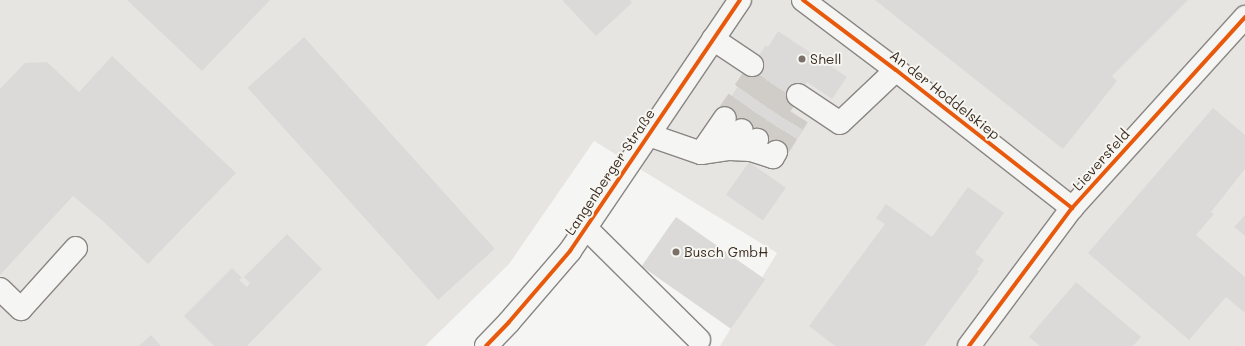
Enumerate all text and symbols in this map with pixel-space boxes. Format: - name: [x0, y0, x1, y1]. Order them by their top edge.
- street label: An der Hoddelskiep: [887, 47, 1003, 143]
- place label: Shell: [810, 51, 841, 67]
- marker: Shell: [797, 54, 807, 64]
- street label: Langenberger Straße: [561, 106, 659, 238]
- street label: Lieversfeld: [1069, 126, 1133, 194]
- place label: Busch GmbH: [684, 244, 768, 260]
- marker: Busch GmbH: [671, 247, 681, 257]

